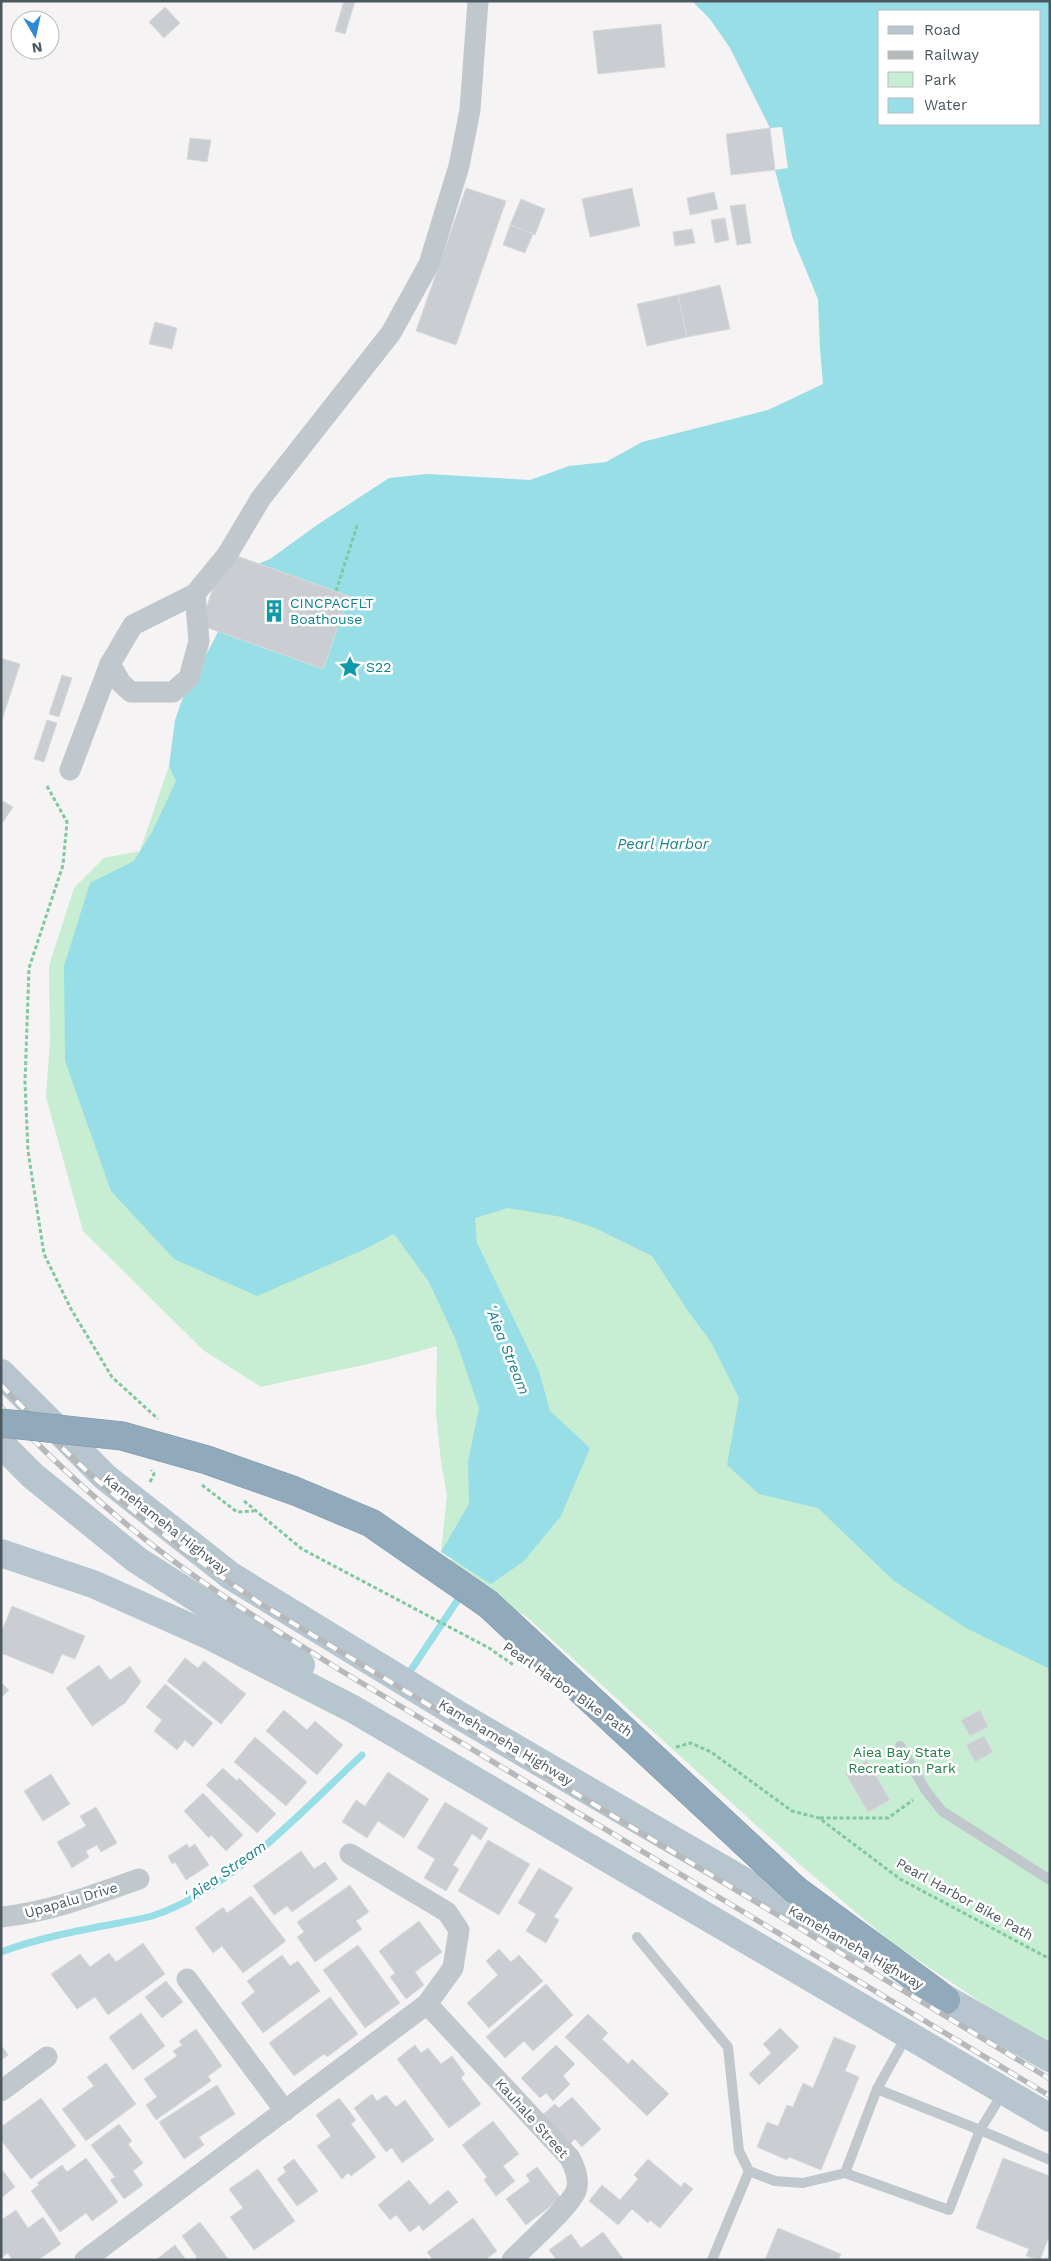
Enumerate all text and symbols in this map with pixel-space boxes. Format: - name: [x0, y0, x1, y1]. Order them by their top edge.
- north arrow: [10, 10, 60, 60]
- legend: [878, 10, 1041, 125]
- text: Road: [924, 21, 961, 39]
- text: N: [31, 39, 43, 57]
- text: Railway: [924, 46, 979, 64]
- text: Park: [924, 71, 957, 89]
- text: Water: [924, 96, 967, 114]
- place label: CINCPACFLT Boathouse: [290, 595, 374, 627]
- building icon: CINCPACFLT Boathouse: [261, 598, 287, 624]
- place icon: S22: [337, 654, 363, 680]
- place label: S22: [366, 659, 391, 675]
- water label: Pearl Harbor: [617, 835, 710, 853]
- water label: ʻAiea Stream: [481, 1301, 533, 1397]
- street label: Kamehameha Highway: [101, 1470, 232, 1578]
- street label: Pearl Harbor Bike Path: [500, 1638, 636, 1740]
- street label: Kamehameha Highway: [436, 1696, 577, 1789]
- park label: Aiea Bay State Recreation Park: [848, 1744, 956, 1776]
- water label: ʻAiea Stream: [180, 1837, 270, 1907]
- street label: Pearl Harbor Bike Path: [894, 1855, 1036, 1943]
- street label: Upapalu Drive: [23, 1879, 119, 1921]
- street label: Kamehameha Highway: [785, 1902, 927, 1993]
- street label: Kauhale Street: [492, 2075, 572, 2161]

